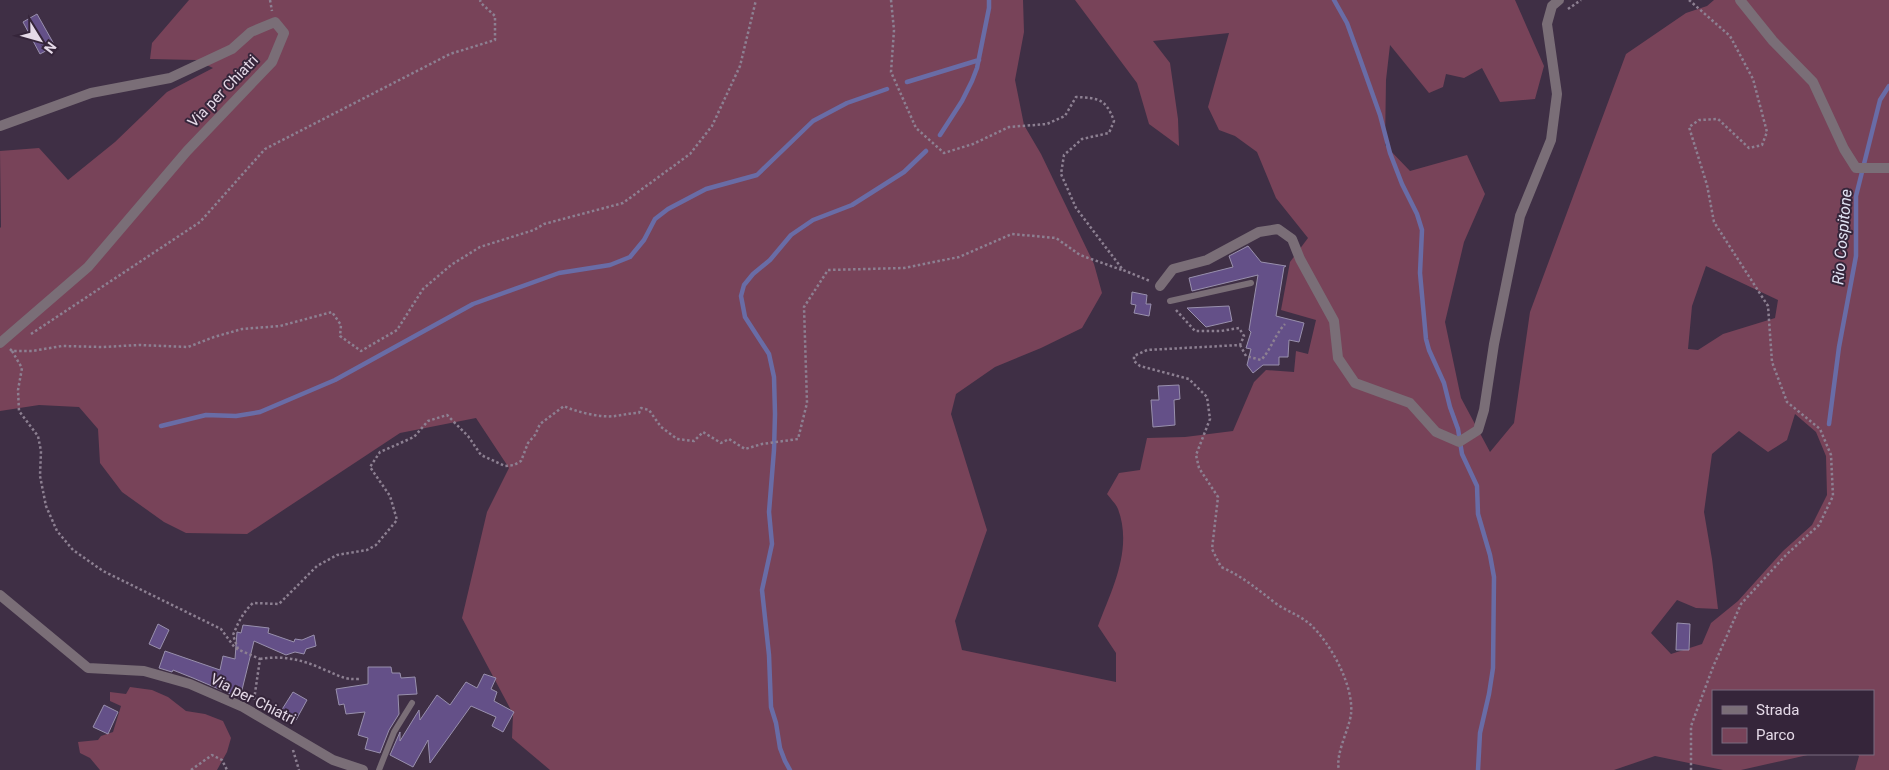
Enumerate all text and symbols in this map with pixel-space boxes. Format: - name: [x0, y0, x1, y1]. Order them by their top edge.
- north arrow: [15, 15, 65, 65]
- text: N: [41, 39, 60, 57]
- street label: Via per Chiatri: [184, 51, 262, 131]
- water label: Rio Cospitone: [1828, 188, 1856, 286]
- street label: Via per Chiatri: [207, 670, 299, 728]
- legend: [1712, 690, 1874, 755]
- text: Strada: [1756, 701, 1799, 719]
- text: Parco: [1756, 726, 1795, 744]

